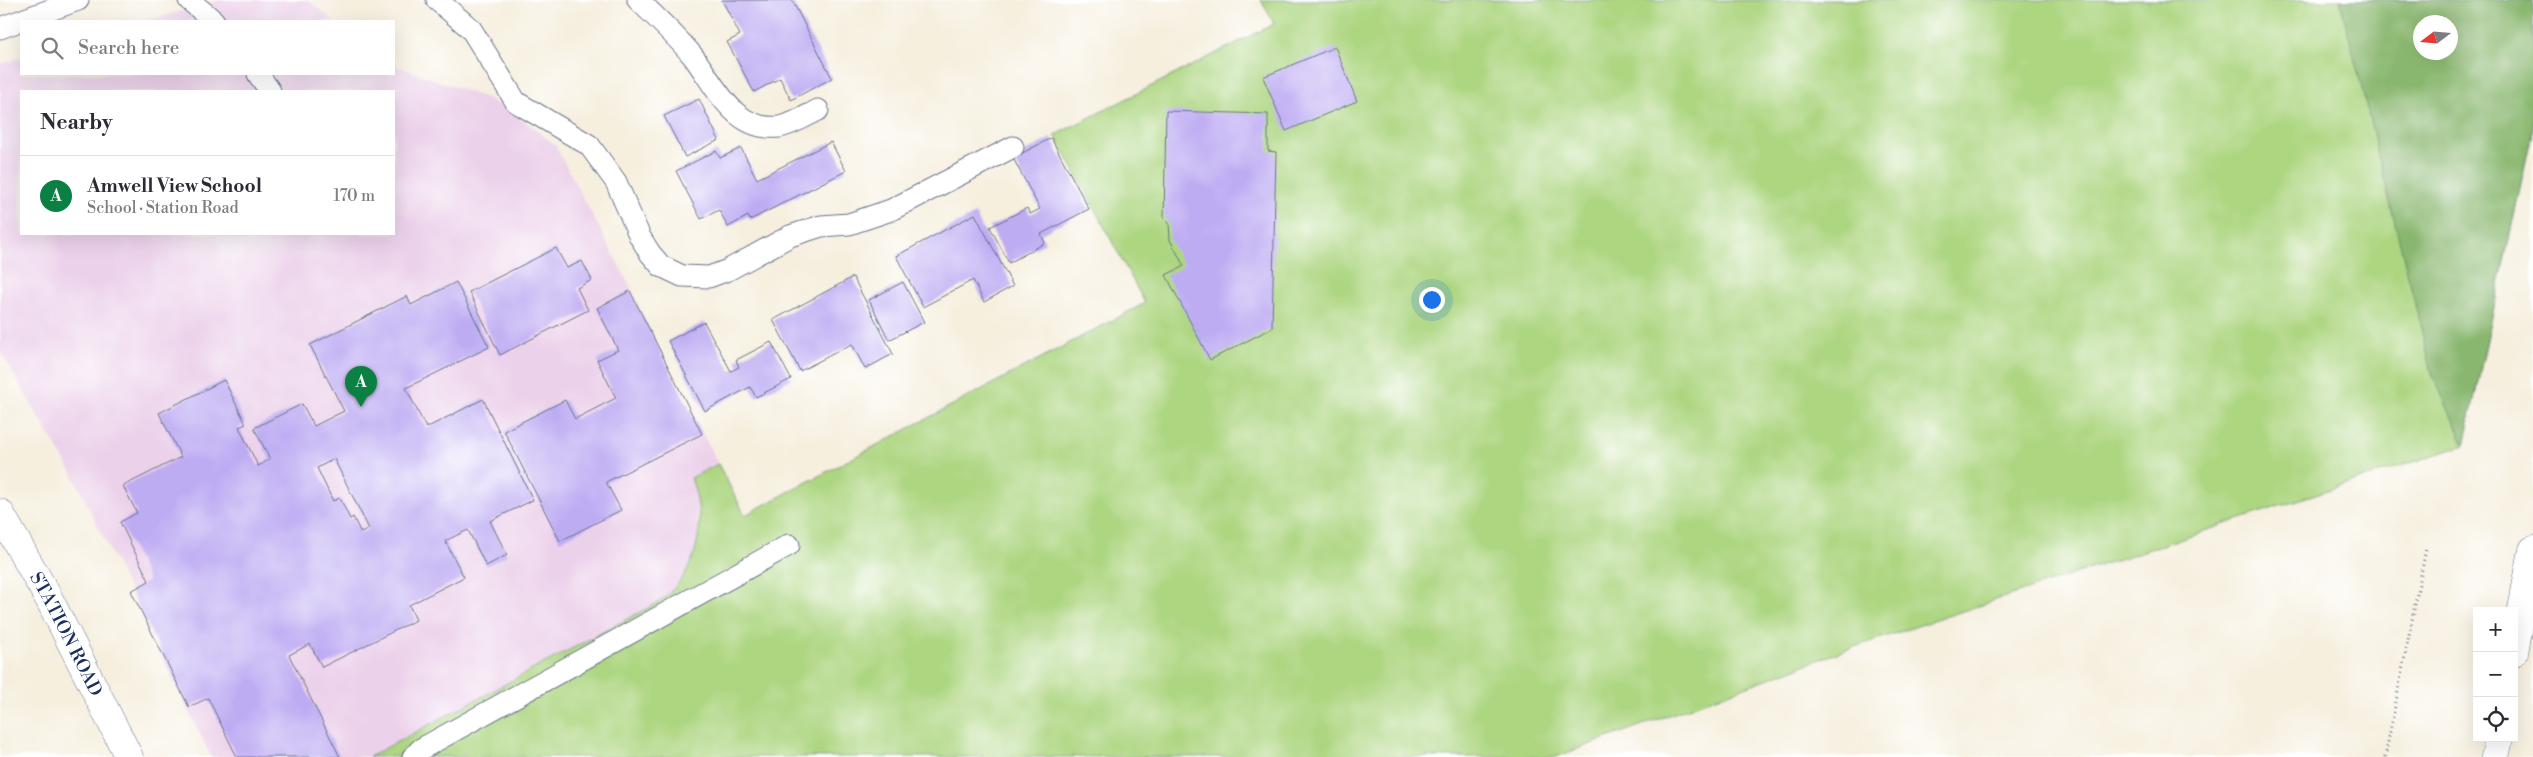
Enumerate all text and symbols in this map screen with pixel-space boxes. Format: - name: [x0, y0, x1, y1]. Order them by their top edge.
- north arrow: [2413, 15, 2458, 60]
- search box: [20, 20, 395, 75]
- icon: search: [38, 34, 66, 62]
- text: Search here: [78, 36, 179, 60]
- text: Nearby: [40, 110, 113, 136]
- text: Amwell View School: [87, 174, 262, 198]
- text: A: [50, 186, 62, 206]
- text: 170 m: [333, 186, 375, 206]
- text: School · Station Road: [87, 198, 239, 218]
- your location: [1419, 287, 1445, 313]
- pin: A: [345, 366, 377, 407]
- street label: STATION ROAD: [25, 568, 108, 700]
- map controls: [2473, 607, 2518, 742]
- button: +: [2473, 607, 2518, 652]
- button: −: [2473, 652, 2518, 697]
- button: locate: [2473, 697, 2518, 742]

